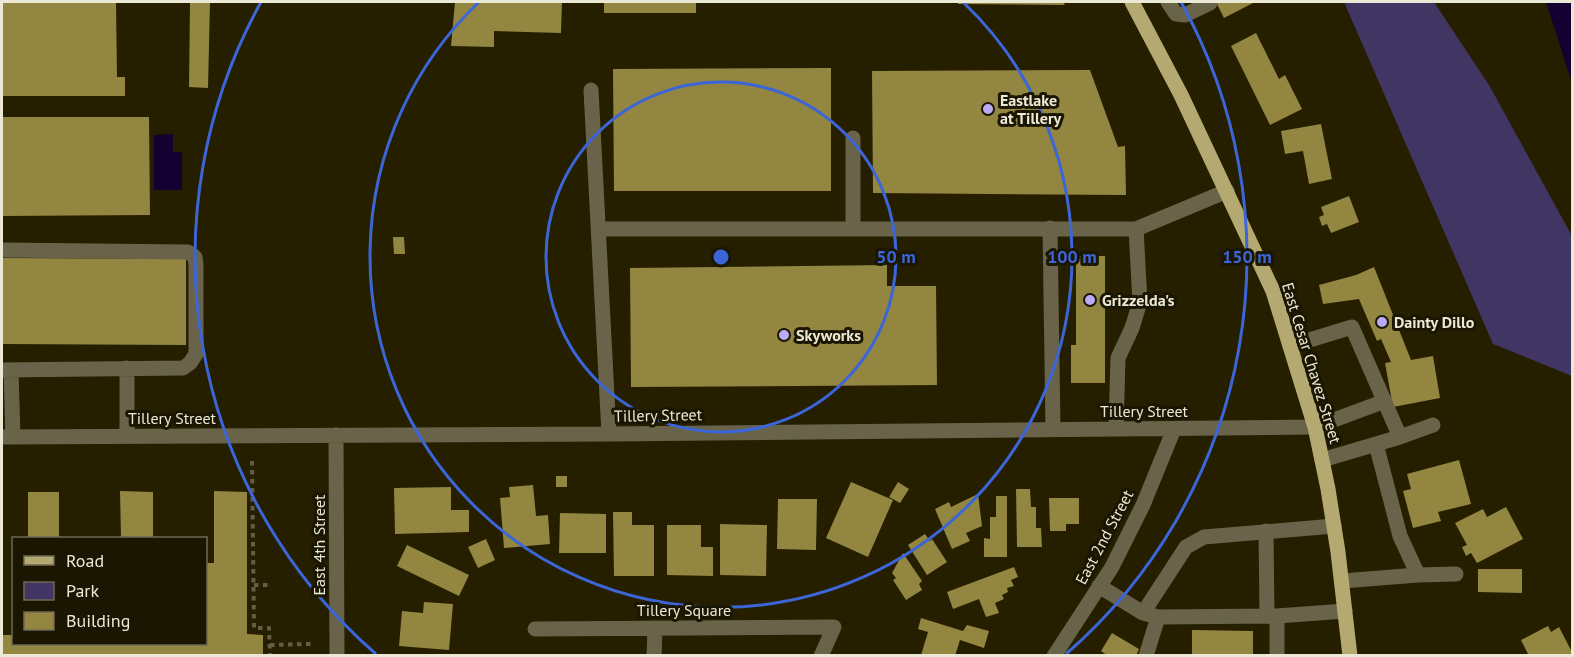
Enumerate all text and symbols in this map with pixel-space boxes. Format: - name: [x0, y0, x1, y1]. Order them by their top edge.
- place label: Eastlake at Tillery: [1000, 90, 1062, 128]
- marker: Eastlake at Tillery: [981, 102, 995, 116]
- text: 50 m: [876, 245, 916, 268]
- text: 100 m: [1047, 245, 1097, 268]
- text: 150 m: [1222, 245, 1272, 268]
- centre of rings: [711, 247, 731, 267]
- street label: East Cesar Chavez Street: [1278, 280, 1346, 446]
- place label: Grizzelda's: [1102, 290, 1175, 310]
- marker: Grizzelda's: [1083, 293, 1097, 307]
- place label: Dainty Dillo: [1394, 312, 1475, 332]
- marker: Dainty Dillo: [1375, 315, 1389, 329]
- place label: Skyworks: [796, 325, 861, 345]
- marker: Skyworks: [777, 328, 791, 342]
- street label: Tillery Street: [1100, 401, 1189, 421]
- street label: Tillery Street: [614, 404, 703, 426]
- street label: Tillery Street: [128, 408, 217, 428]
- street label: East 2nd Street: [1071, 486, 1138, 588]
- street label: East 4th Street: [309, 494, 329, 595]
- legend: [12, 537, 207, 645]
- text: Road: [66, 549, 104, 572]
- text: Park: [66, 579, 99, 602]
- street label: Tillery Square: [637, 600, 731, 620]
- text: Building: [66, 609, 130, 632]

